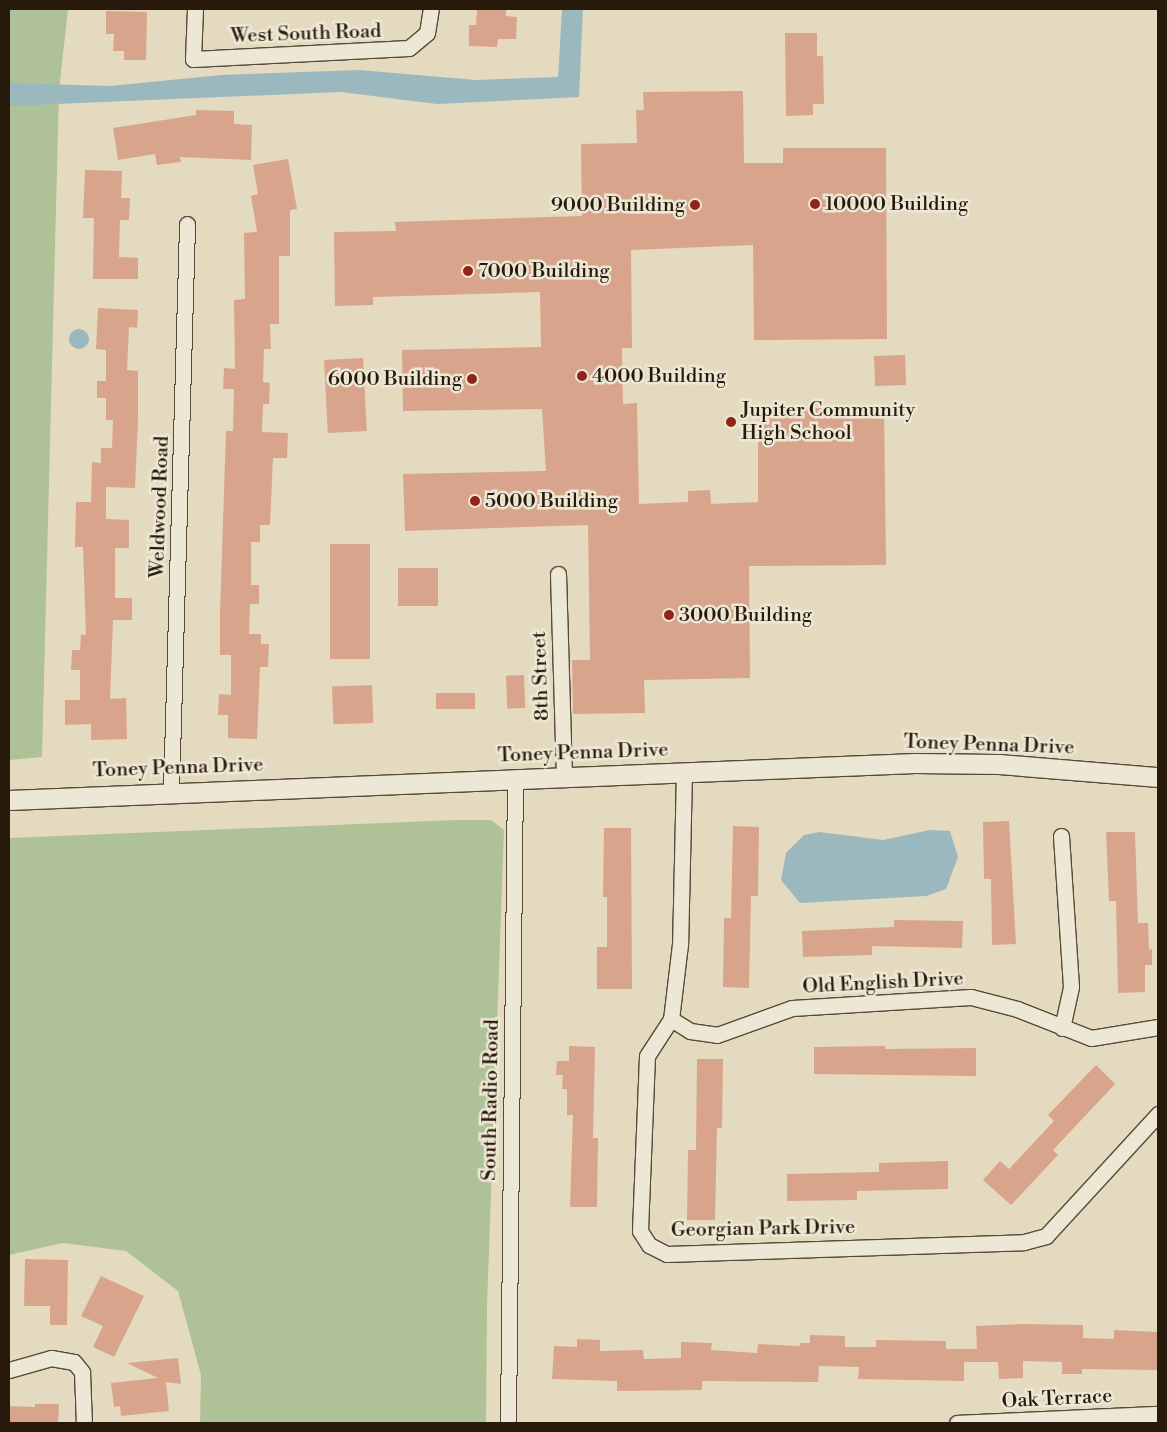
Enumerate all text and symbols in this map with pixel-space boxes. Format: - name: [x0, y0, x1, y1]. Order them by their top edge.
- street label: West South Road: [230, 19, 382, 49]
- place label: 10000 Building: [825, 192, 968, 216]
- place label: 9000 Building: [551, 193, 685, 217]
- marker: 10000 Building: [809, 198, 821, 210]
- marker: 9000 Building: [689, 199, 701, 211]
- place label: 7000 Building: [478, 259, 610, 283]
- marker: 7000 Building: [462, 265, 474, 277]
- place label: 4000 Building: [592, 364, 726, 388]
- place label: 6000 Building: [328, 367, 462, 391]
- marker: 4000 Building: [576, 370, 588, 382]
- marker: 6000 Building: [466, 373, 478, 385]
- place label: Jupiter Community High School: [741, 399, 915, 446]
- marker: Jupiter Community High School: [725, 416, 737, 428]
- street label: Weldwood Road: [146, 435, 174, 579]
- place label: 5000 Building: [485, 489, 618, 513]
- marker: 5000 Building: [469, 495, 481, 507]
- place label: 3000 Building: [679, 603, 812, 627]
- marker: 3000 Building: [663, 609, 675, 621]
- street label: 8th Street: [527, 631, 555, 721]
- street label: Toney Penna Drive: [903, 730, 1075, 760]
- street label: Toney Penna Drive: [497, 738, 669, 768]
- street label: Toney Penna Drive: [92, 753, 264, 783]
- street label: Old English Drive: [802, 967, 964, 999]
- street label: South Radio Road: [478, 1019, 504, 1181]
- street label: Georgian Park Drive: [671, 1215, 855, 1243]
- street label: Oak Terrace: [1001, 1384, 1113, 1414]

